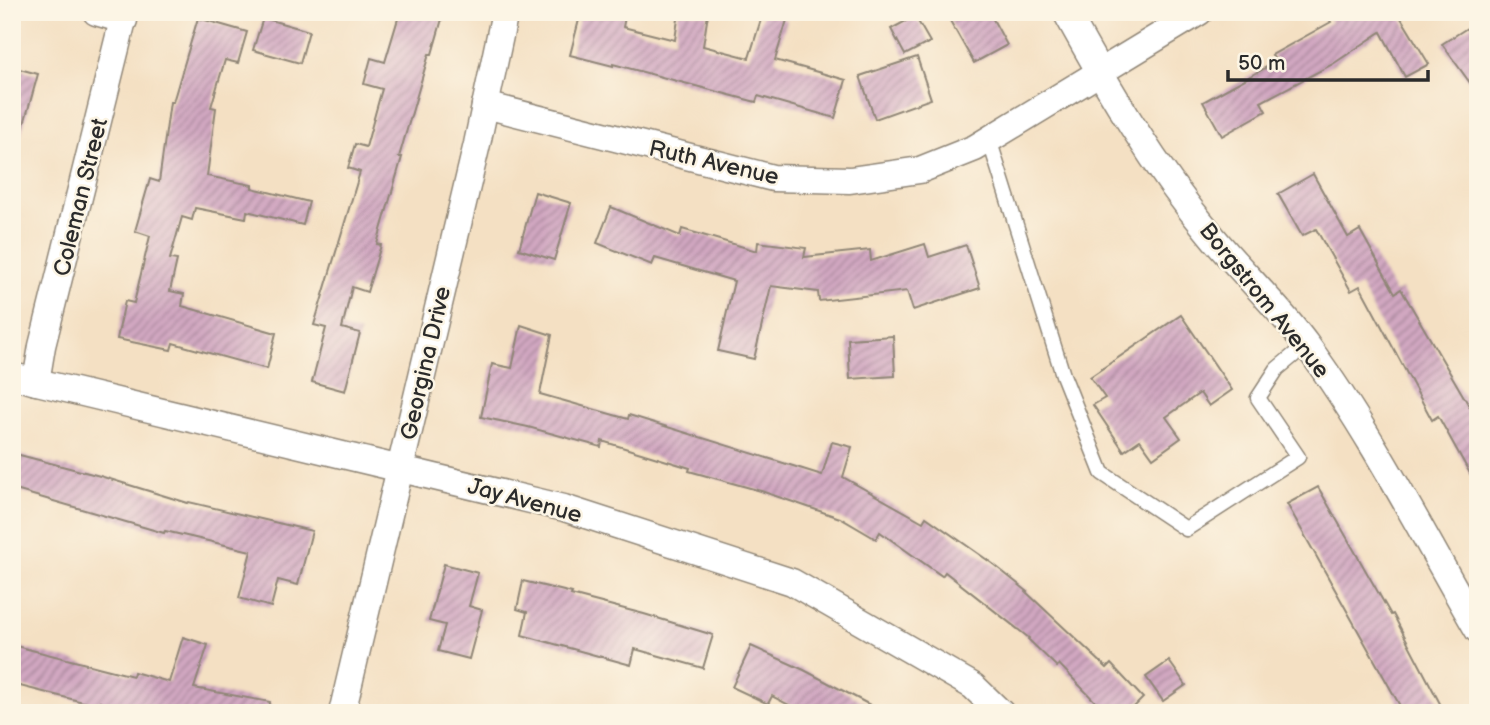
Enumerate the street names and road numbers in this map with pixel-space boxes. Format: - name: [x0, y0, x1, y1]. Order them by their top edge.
- street label: Coleman Street: [48, 115, 114, 279]
- street label: Ruth Avenue: [646, 134, 781, 192]
- street label: Borgstrom Avenue: [1193, 217, 1335, 384]
- street label: Georgina Drive: [395, 284, 457, 443]
- street label: Jay Avenue: [465, 472, 585, 530]

